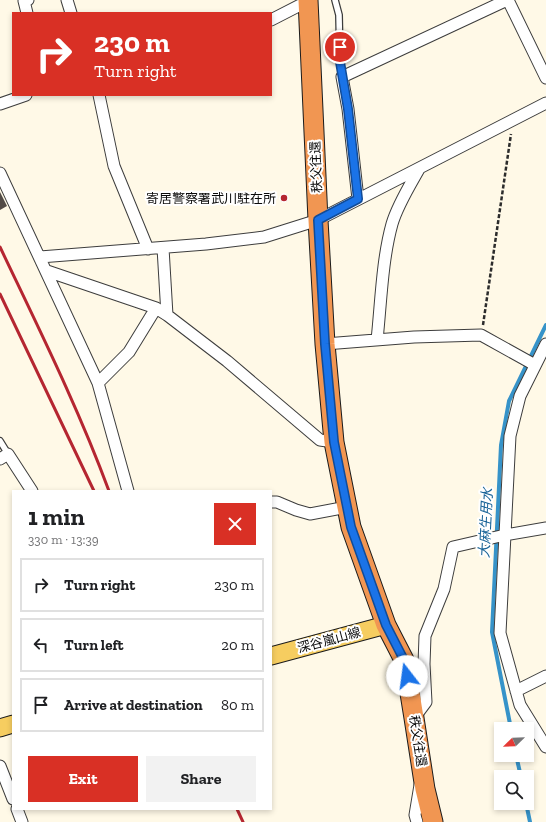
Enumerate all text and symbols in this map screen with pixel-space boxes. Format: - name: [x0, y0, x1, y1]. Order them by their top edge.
- text: 230 m: [94, 26, 170, 59]
- icon: right: [28, 28, 80, 80]
- pin: [323, 30, 357, 64]
- icon: arrive: [329, 36, 351, 58]
- text: Turn right: [94, 60, 176, 82]
- street label: 秩父往還: [308, 141, 324, 193]
- place label: 寄居警察署武川駐在所: [146, 191, 276, 206]
- marker: 寄居警察署武川駐在所: [279, 193, 289, 203]
- water label: 大麻生用水: [476, 486, 496, 558]
- text: 1 min: [28, 502, 85, 531]
- button: close: [214, 503, 256, 545]
- text: 330 m · 13:39: [28, 532, 99, 547]
- icon: right: [30, 574, 52, 596]
- text: Turn right: [64, 576, 135, 594]
- text: 230 m: [214, 576, 254, 594]
- street label: 深谷嵐山線: [296, 624, 362, 656]
- icon: left: [30, 634, 52, 656]
- text: Turn left: [64, 636, 124, 654]
- text: 20 m: [221, 636, 254, 654]
- position arrow: [386, 655, 428, 697]
- icon: arrive: [30, 694, 52, 716]
- text: Arrive at destination: [64, 696, 203, 714]
- text: 80 m: [221, 696, 254, 714]
- street label: 秩父往還: [407, 714, 429, 768]
- north arrow: [494, 722, 534, 762]
- map controls: [494, 722, 534, 810]
- button: Exit: [28, 756, 138, 802]
- button: Share: [146, 756, 256, 802]
- button: search: [494, 770, 534, 810]

